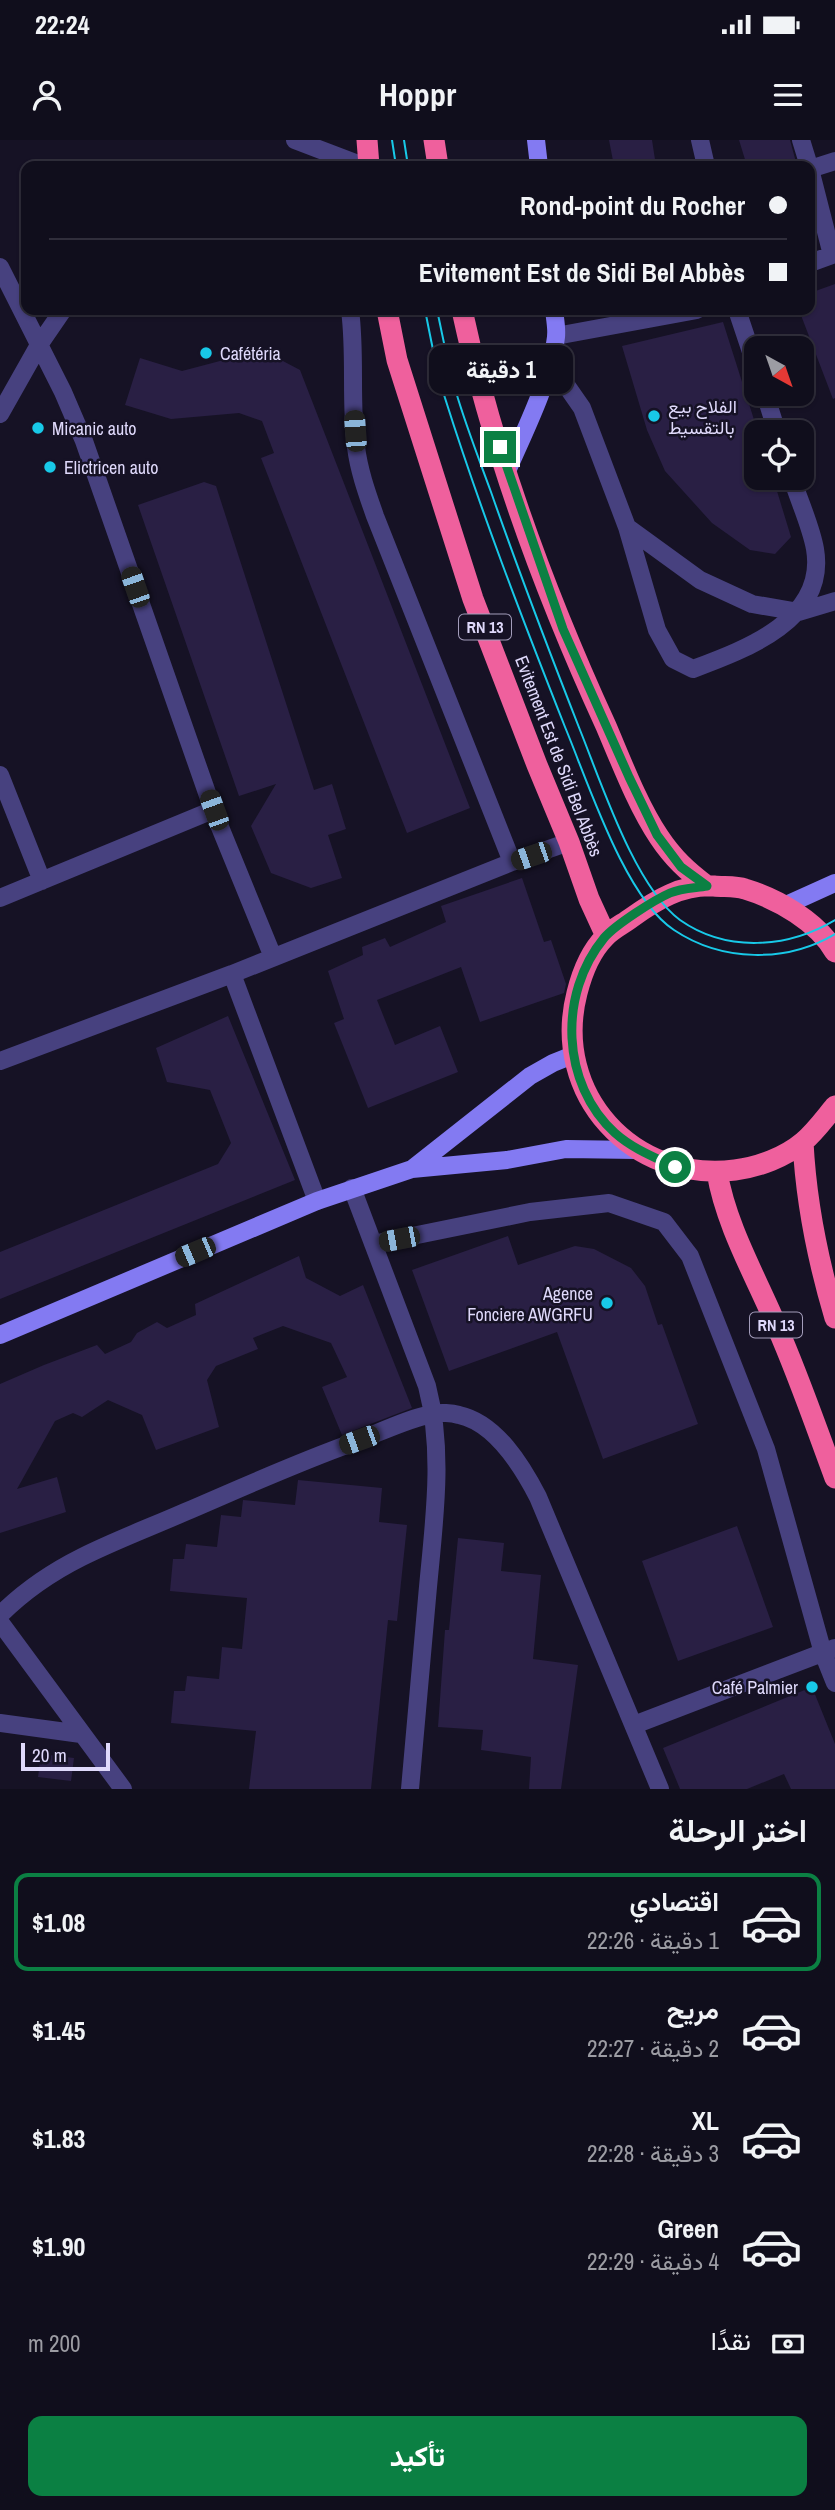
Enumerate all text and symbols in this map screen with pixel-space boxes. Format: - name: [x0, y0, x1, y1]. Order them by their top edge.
- text: 22:24: [35, 7, 90, 42]
- text: Hoppr: [379, 73, 456, 116]
- icon: person: [28, 76, 66, 114]
- icon: menu: [769, 76, 807, 114]
- text: Rond-point du Rocher: [520, 188, 745, 223]
- text: Evitement Est de Sidi Bel Abbès: [419, 255, 745, 290]
- north arrow: [744, 336, 814, 406]
- map controls: [744, 336, 814, 490]
- place label: Cafétéria: [220, 341, 281, 366]
- marker: Cafétéria: [198, 345, 214, 361]
- callout: 1 دقيقة: [428, 345, 572, 394]
- text: 1 دقيقة: [466, 354, 536, 385]
- place label: الفلاح بيع بالتقسيط: [668, 394, 737, 440]
- marker: الفلاح بيع بالتقسيط: [646, 408, 662, 424]
- car: [344, 409, 367, 453]
- place label: Micanic auto: [52, 416, 137, 441]
- marker: Micanic auto: [30, 420, 46, 436]
- button: locate: [744, 420, 814, 490]
- route end: [484, 431, 516, 463]
- place label: Elictricen auto: [64, 455, 158, 480]
- marker: Elictricen auto: [42, 459, 58, 475]
- car: [119, 564, 152, 610]
- road number: RN 13: [459, 614, 511, 640]
- street label: Evitement Est de Sidi Bel Abbès: [509, 652, 609, 860]
- car: [197, 787, 232, 833]
- car: [508, 839, 555, 873]
- route start: [659, 1151, 691, 1183]
- car: [377, 1225, 422, 1253]
- car: [172, 1234, 219, 1270]
- place label: Agence Fonciere AWGRFU: [467, 1281, 593, 1327]
- marker: Agence Fonciere AWGRFU: [599, 1295, 615, 1311]
- road number: RN 13: [750, 1312, 802, 1338]
- car: [336, 1423, 383, 1457]
- place label: Café Palmier: [712, 1675, 798, 1700]
- marker: Café Palmier: [804, 1679, 820, 1695]
- scale bar: [21, 1740, 110, 1772]
- text: 20 m: [32, 1742, 67, 1768]
- text: اختر الرحلة: [668, 1809, 807, 1852]
- text: اقتصادي: [630, 1884, 719, 1919]
- icon: car: [740, 1891, 803, 1954]
- text: $1.08: [32, 1905, 85, 1940]
- text: 1 دقيقة · 22:26: [587, 1925, 719, 1956]
- text: مريح: [667, 1992, 719, 2027]
- icon: car: [740, 1999, 803, 2062]
- text: $1.45: [32, 2013, 85, 2048]
- text: 2 دقيقة · 22:27: [587, 2033, 719, 2064]
- text: XL: [692, 2103, 719, 2138]
- icon: car: [740, 2107, 803, 2170]
- text: $1.83: [32, 2121, 85, 2156]
- text: 3 دقيقة · 22:28: [587, 2138, 719, 2169]
- text: Green: [657, 2211, 719, 2246]
- icon: car: [740, 2215, 803, 2278]
- text: $1.90: [32, 2229, 85, 2264]
- text: 4 دقيقة · 22:29: [587, 2246, 719, 2277]
- text: نقدًا: [711, 2323, 751, 2358]
- icon: cash: [769, 2325, 807, 2363]
- text: 200 m: [28, 2328, 80, 2359]
- button: تأكيد: [28, 2416, 807, 2496]

